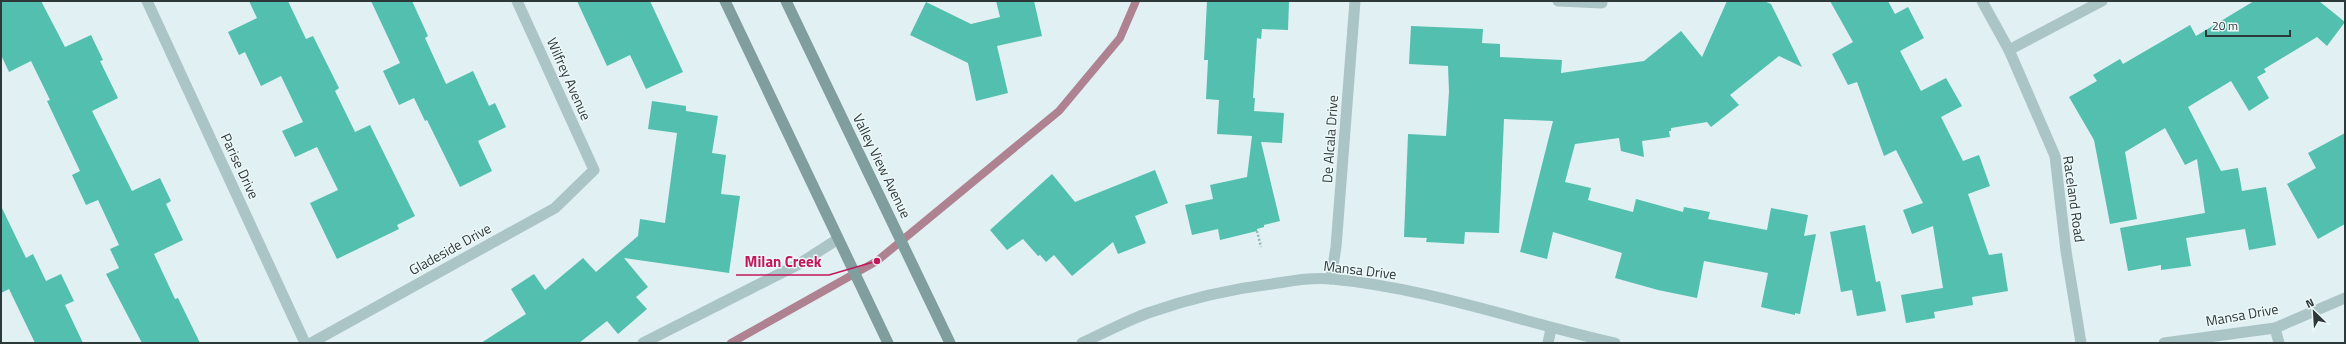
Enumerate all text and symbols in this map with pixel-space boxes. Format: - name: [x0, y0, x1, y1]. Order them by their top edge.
- scale bar: [2206, 12, 2290, 38]
- text: 20 m: [2212, 16, 2238, 35]
- street label: Wilfrey Avenue: [542, 34, 597, 124]
- street label: De Alcala Drive: [1316, 94, 1343, 184]
- street label: Valley View Avenue: [848, 110, 917, 222]
- street label: Parise Drive: [216, 129, 265, 202]
- street label: Raceland Road: [2058, 154, 2091, 244]
- street label: Gladeside Drive: [405, 217, 495, 280]
- callout: Milan Creek: [736, 248, 829, 275]
- text: Milan Creek: [745, 250, 822, 273]
- street label: Mansa Drive: [1322, 255, 1398, 284]
- north arrow: [2294, 292, 2334, 332]
- text: N: [2303, 294, 2317, 312]
- street label: Mansa Drive: [2204, 298, 2280, 331]

